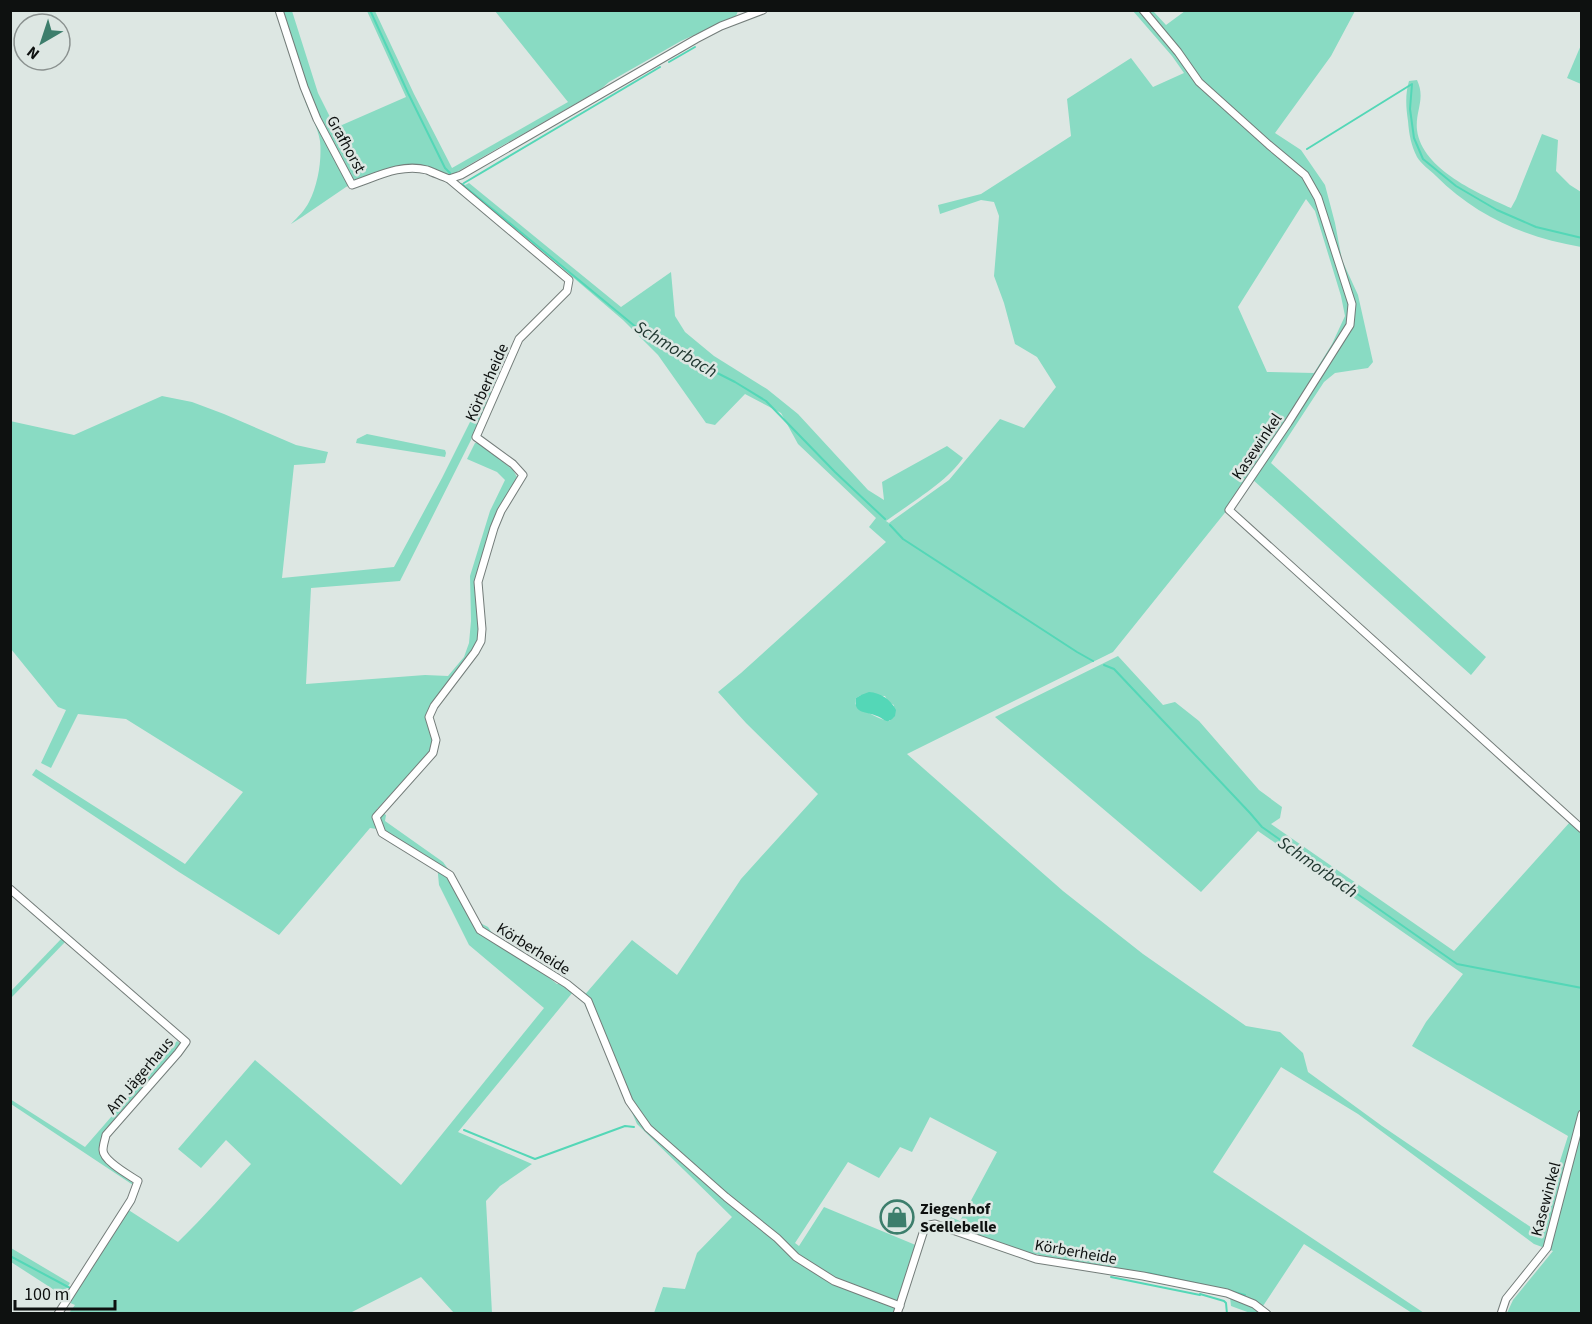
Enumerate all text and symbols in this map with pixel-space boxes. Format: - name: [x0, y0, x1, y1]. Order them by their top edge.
- north arrow: [12, 12, 72, 72]
- text: N: [22, 41, 44, 65]
- street label: Grafhorst: [321, 112, 371, 178]
- water label: Schmorbach: [630, 315, 722, 384]
- street label: Körberheide: [460, 340, 514, 425]
- street label: Kasewinkel: [1226, 409, 1287, 484]
- water label: Schmorbach: [1273, 831, 1363, 904]
- street label: Körberheide: [492, 917, 575, 980]
- street label: Am Jägerhaus: [101, 1032, 179, 1119]
- street label: Kasewinkel: [1526, 1160, 1566, 1239]
- place label: Ziegenhof Scellebelle: [920, 1198, 997, 1238]
- shop icon: Ziegenhof Scellebelle: [879, 1199, 915, 1235]
- street label: Körberheide: [1033, 1234, 1119, 1270]
- scale bar: [15, 1273, 116, 1311]
- text: 100 m: [24, 1282, 69, 1307]

